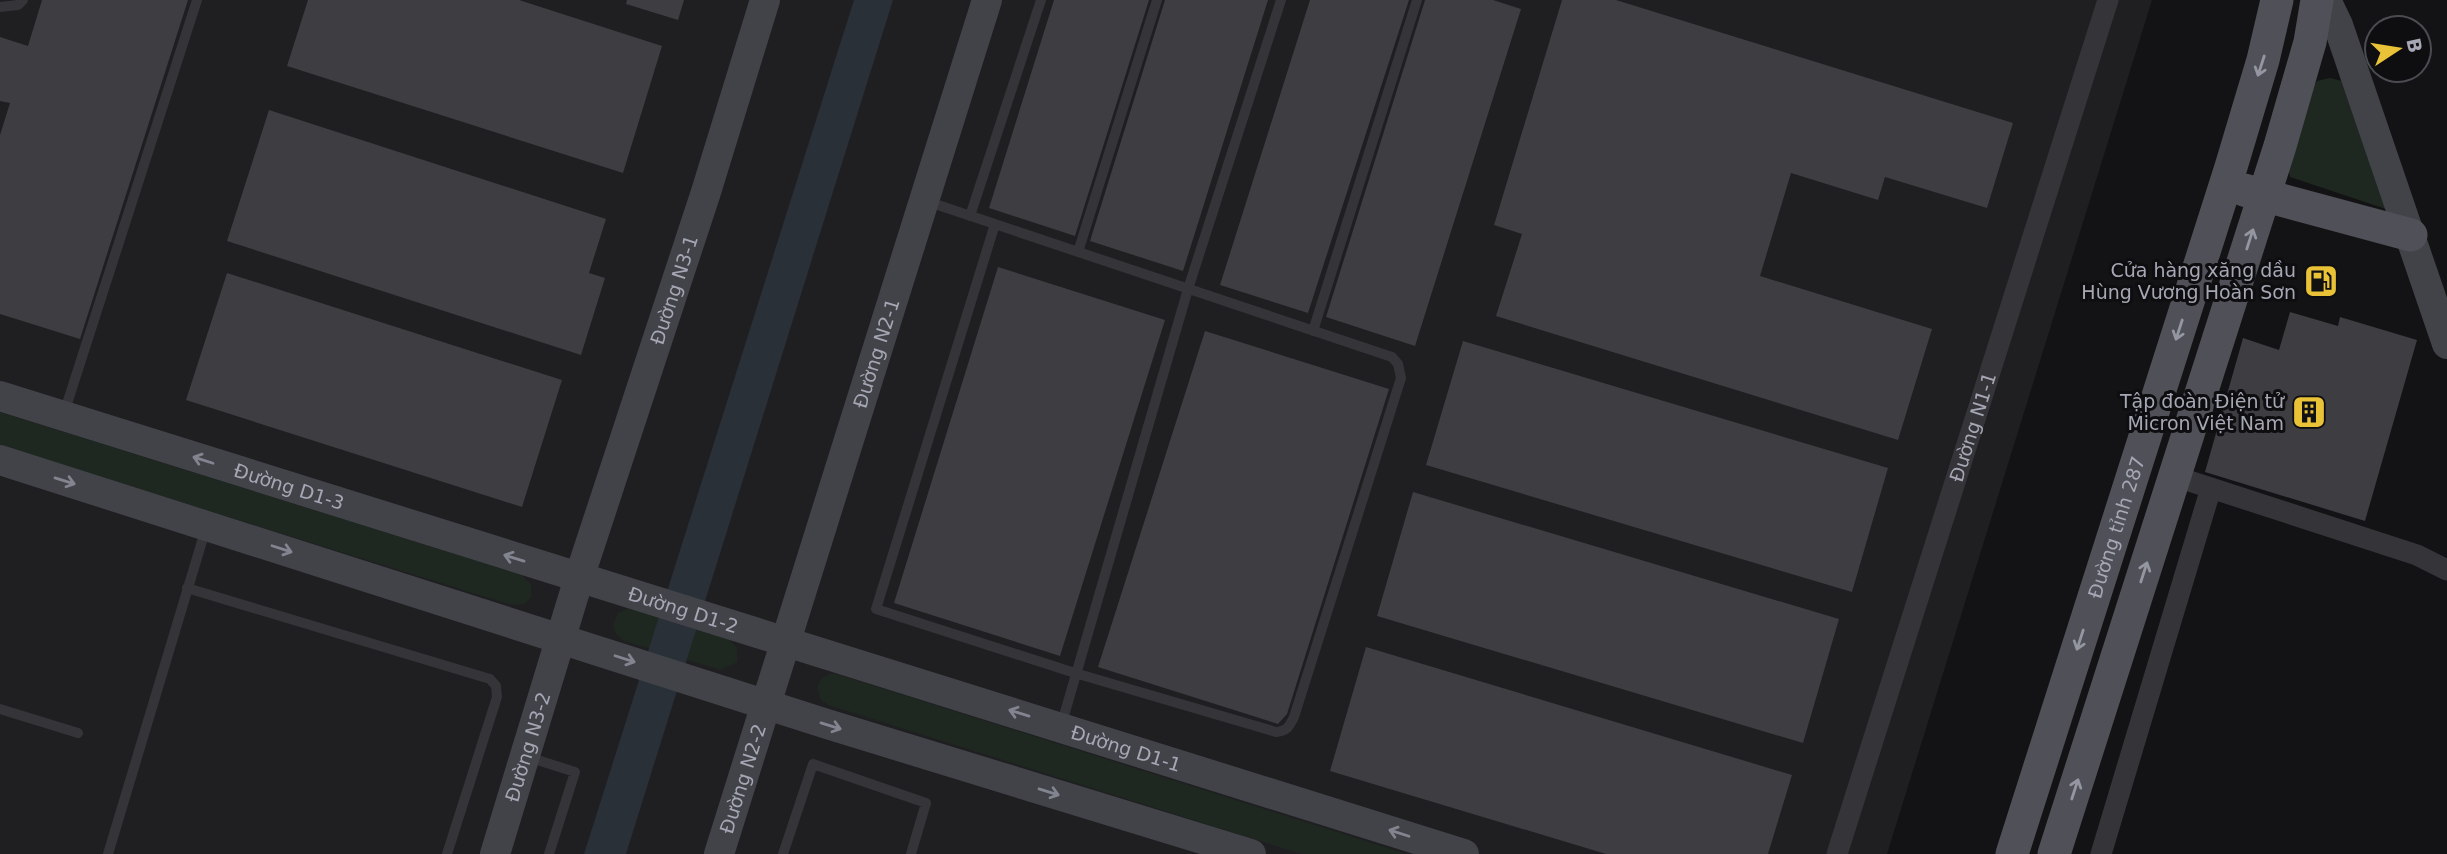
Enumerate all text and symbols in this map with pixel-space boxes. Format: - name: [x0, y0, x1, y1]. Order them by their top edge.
- north arrow: [2363, 14, 2433, 84]
- text: B: [2402, 36, 2427, 55]
- one-way arrow: [2254, 55, 2267, 77]
- one-way arrow: [2245, 228, 2257, 250]
- street label: Đường N3-1: [646, 232, 702, 347]
- place label: Cửa hàng xăng dầu Hùng Vương Hoàn Sơn: [2081, 259, 2296, 303]
- fuel station icon: Cửa hàng xăng dầu Hùng Vương Hoàn Sơn: [2302, 262, 2340, 300]
- street label: Đường N2-1: [849, 295, 904, 411]
- one-way arrow: [2171, 319, 2184, 341]
- street label: Đường N1-1: [1945, 369, 2000, 485]
- place label: Tập đoàn Điện tử Micron Việt Nam: [2119, 390, 2285, 434]
- building icon: Tập đoàn Điện tử Micron Việt Nam: [2290, 393, 2328, 431]
- one-way arrow: [192, 452, 214, 465]
- street label: Đường tỉnh 287: [2083, 453, 2149, 601]
- street label: Đường D1-3: [231, 459, 347, 514]
- one-way arrow: [54, 475, 76, 488]
- one-way arrow: [271, 543, 293, 556]
- one-way arrow: [503, 550, 525, 563]
- one-way arrow: [2139, 562, 2151, 584]
- street label: Đường D1-2: [626, 582, 741, 637]
- one-way arrow: [2072, 629, 2085, 651]
- one-way arrow: [613, 654, 635, 667]
- street label: Đường N3-2: [501, 689, 555, 805]
- one-way arrow: [1008, 705, 1030, 718]
- one-way arrow: [820, 720, 842, 733]
- street label: Đường N2-2: [715, 721, 770, 836]
- street label: Đường D1-1: [1068, 721, 1184, 776]
- one-way arrow: [2069, 778, 2082, 800]
- one-way arrow: [1037, 787, 1059, 800]
- one-way arrow: [1389, 826, 1411, 839]

